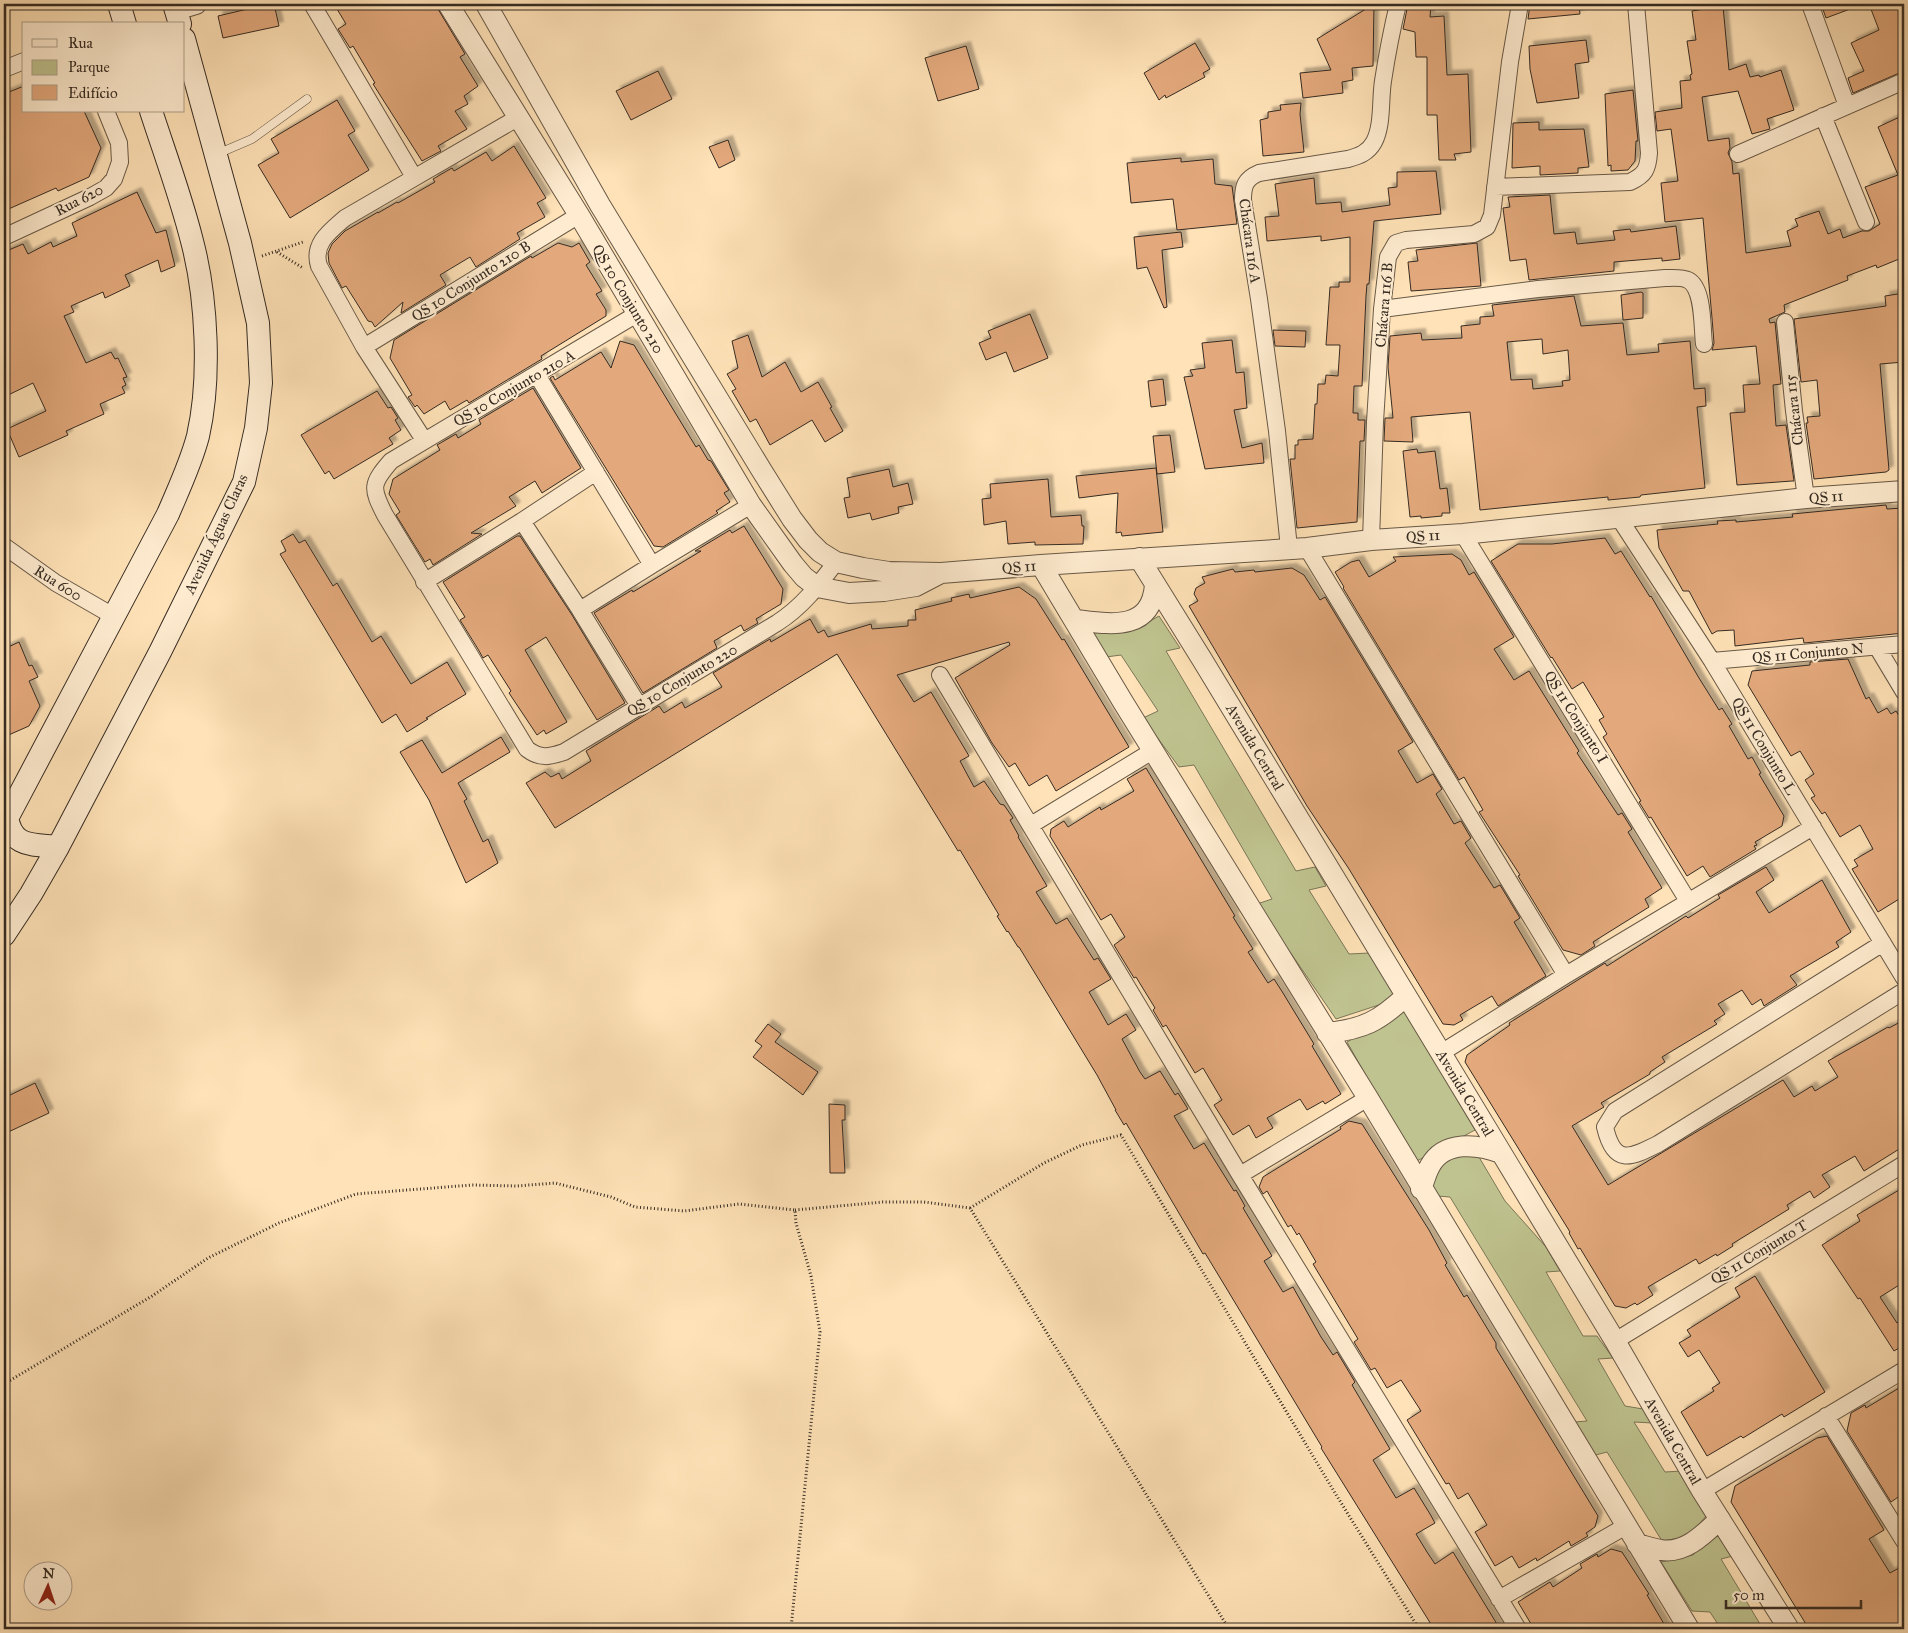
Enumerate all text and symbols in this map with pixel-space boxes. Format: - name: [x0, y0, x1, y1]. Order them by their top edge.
- legend: [22, 22, 185, 112]
- text: Rua: [68, 34, 93, 52]
- text: Parque: [68, 58, 110, 77]
- text: Edifício: [68, 84, 118, 102]
- street label: Rua 620: [52, 180, 106, 220]
- street label: Chácara 116 A: [1235, 197, 1265, 285]
- street label: QS 10 Conjunto 210 B: [408, 237, 534, 325]
- street label: QS 10 Conjunto 210: [588, 241, 668, 357]
- street label: Chácara 116 B: [1371, 262, 1397, 348]
- street label: QS 10 Conjunto 210 A: [450, 346, 578, 430]
- street label: Chácara 115: [1781, 373, 1807, 447]
- street label: Avenida Águas Claras: [179, 471, 252, 598]
- street label: QS 11: [1808, 487, 1844, 507]
- street label: QS 11: [1405, 526, 1441, 546]
- street label: QS 11: [1001, 557, 1037, 577]
- street label: Rua 600: [31, 561, 85, 605]
- street label: QS 11 Conjunto N: [1751, 639, 1865, 667]
- street label: QS 10 Conjunto 220: [623, 640, 741, 720]
- street label: QS 11 Conjunto I: [1540, 667, 1612, 767]
- street label: QS 11 Conjunto L: [1728, 694, 1800, 798]
- street label: Avenida Central: [1222, 700, 1288, 794]
- street label: Avenida Central: [1432, 1046, 1498, 1140]
- street label: QS 11 Conjunto T: [1707, 1216, 1811, 1288]
- street label: Avenida Central: [1640, 1393, 1706, 1489]
- north arrow: [22, 1560, 72, 1610]
- text: N: [42, 1565, 55, 1582]
- scale bar: [1726, 1578, 1860, 1610]
- text: 50 m: [1733, 1586, 1765, 1604]

